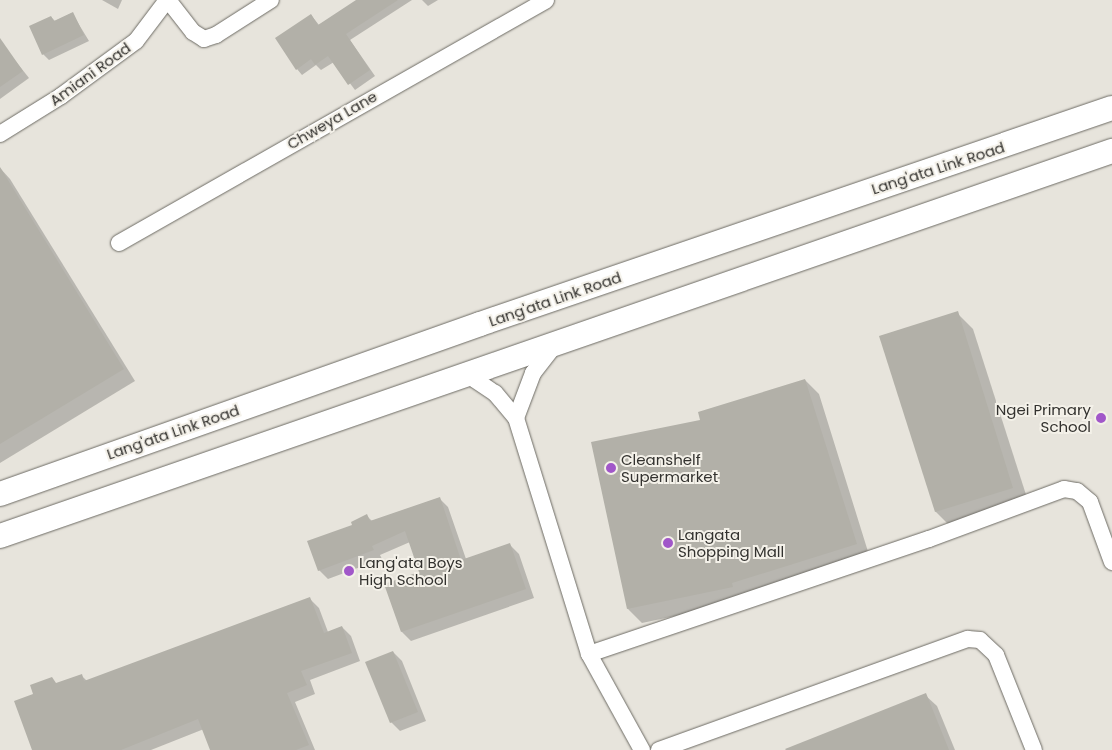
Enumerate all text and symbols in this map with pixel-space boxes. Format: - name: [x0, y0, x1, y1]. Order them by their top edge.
- street label: Amiani Road: [46, 39, 134, 109]
- street label: Chweya Lane: [284, 87, 380, 153]
- street label: Lang'ata Link Road: [869, 138, 1007, 198]
- street label: Lang'ata Link Road: [486, 268, 624, 330]
- place label: Ngei Primary School: [996, 400, 1091, 435]
- street label: Lang'ata Link Road: [104, 401, 242, 463]
- marker: Ngei Primary School: [1095, 412, 1107, 424]
- place label: Cleanshelf Supermarket: [621, 450, 718, 485]
- marker: Cleanshelf Supermarket: [605, 462, 617, 474]
- place label: Langata Shopping Mall: [678, 525, 784, 560]
- marker: Langata Shopping Mall: [662, 537, 674, 549]
- place label: Lang'ata Boys High School: [359, 553, 463, 588]
- marker: Lang'ata Boys High School: [343, 565, 355, 577]

